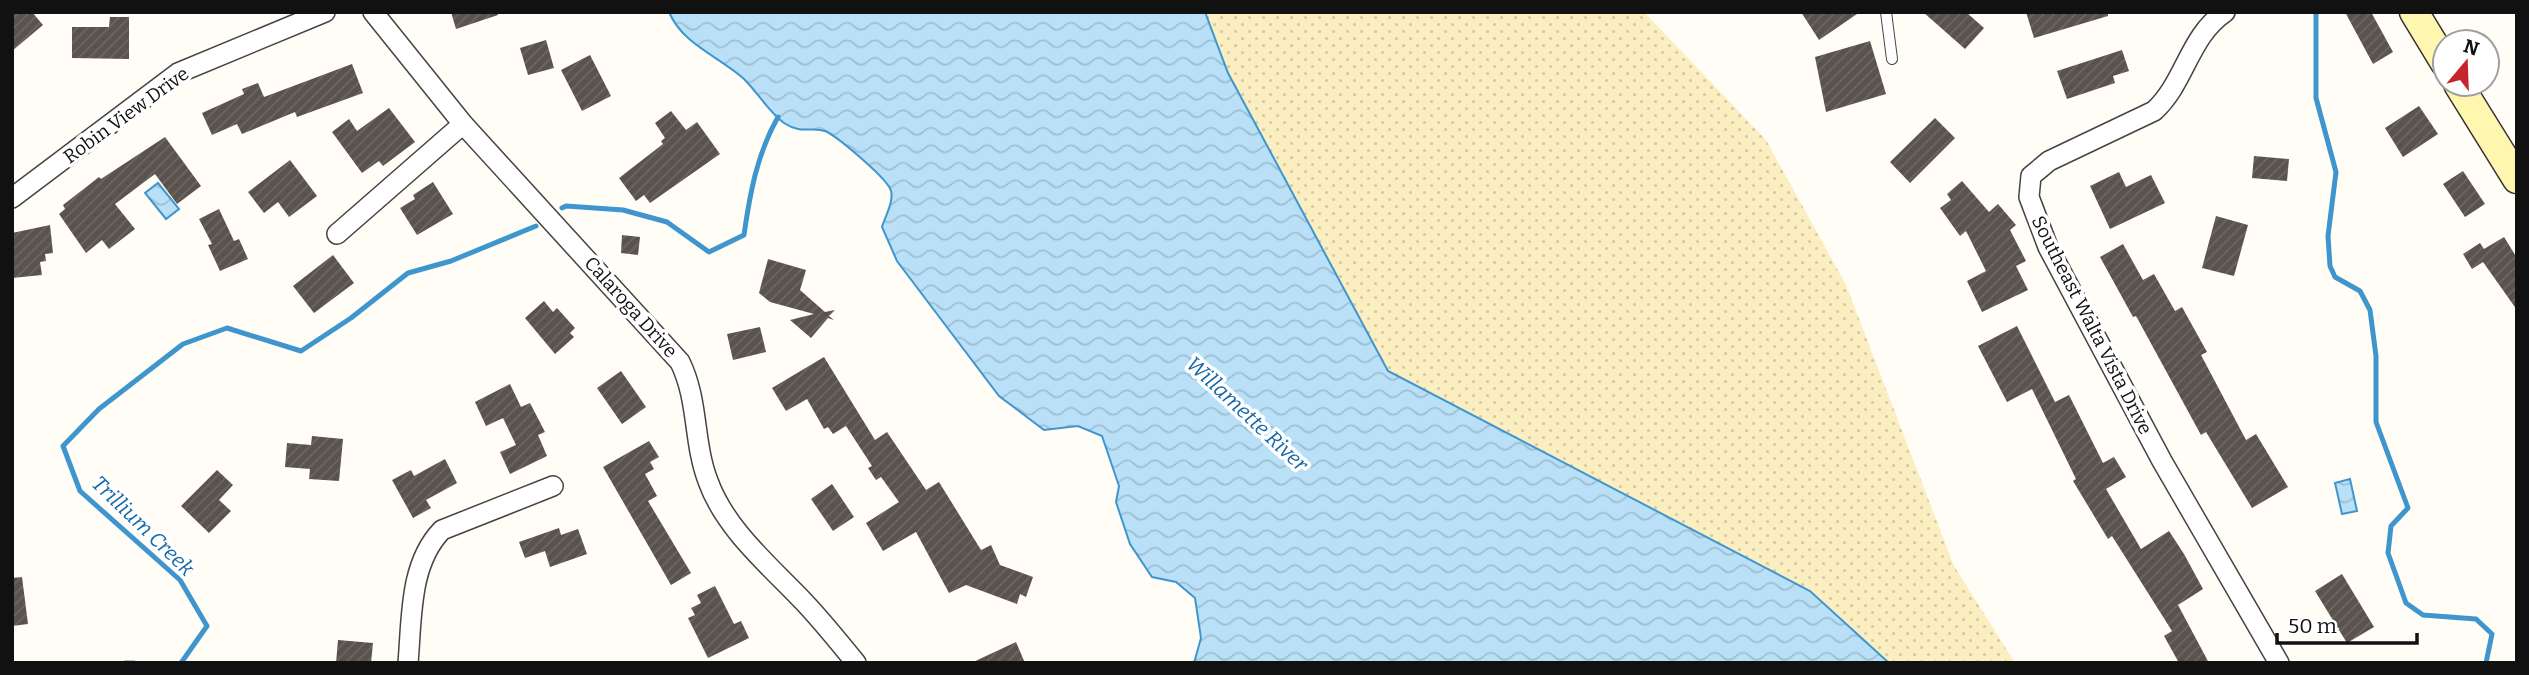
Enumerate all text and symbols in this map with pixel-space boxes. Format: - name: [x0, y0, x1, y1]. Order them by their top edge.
- north arrow: [2431, 28, 2501, 98]
- text: N: [2461, 34, 2482, 61]
- street label: Robin View Drive: [59, 62, 193, 168]
- street label: Southeast Walta Vista Drive: [2027, 212, 2157, 438]
- street label: Calaroga Drive: [580, 252, 682, 362]
- water label: Willamette River: [1181, 351, 1314, 478]
- water label: Trillium Creek: [86, 471, 200, 582]
- scale bar: [2277, 602, 2417, 646]
- text: 50 m: [2288, 613, 2337, 639]

